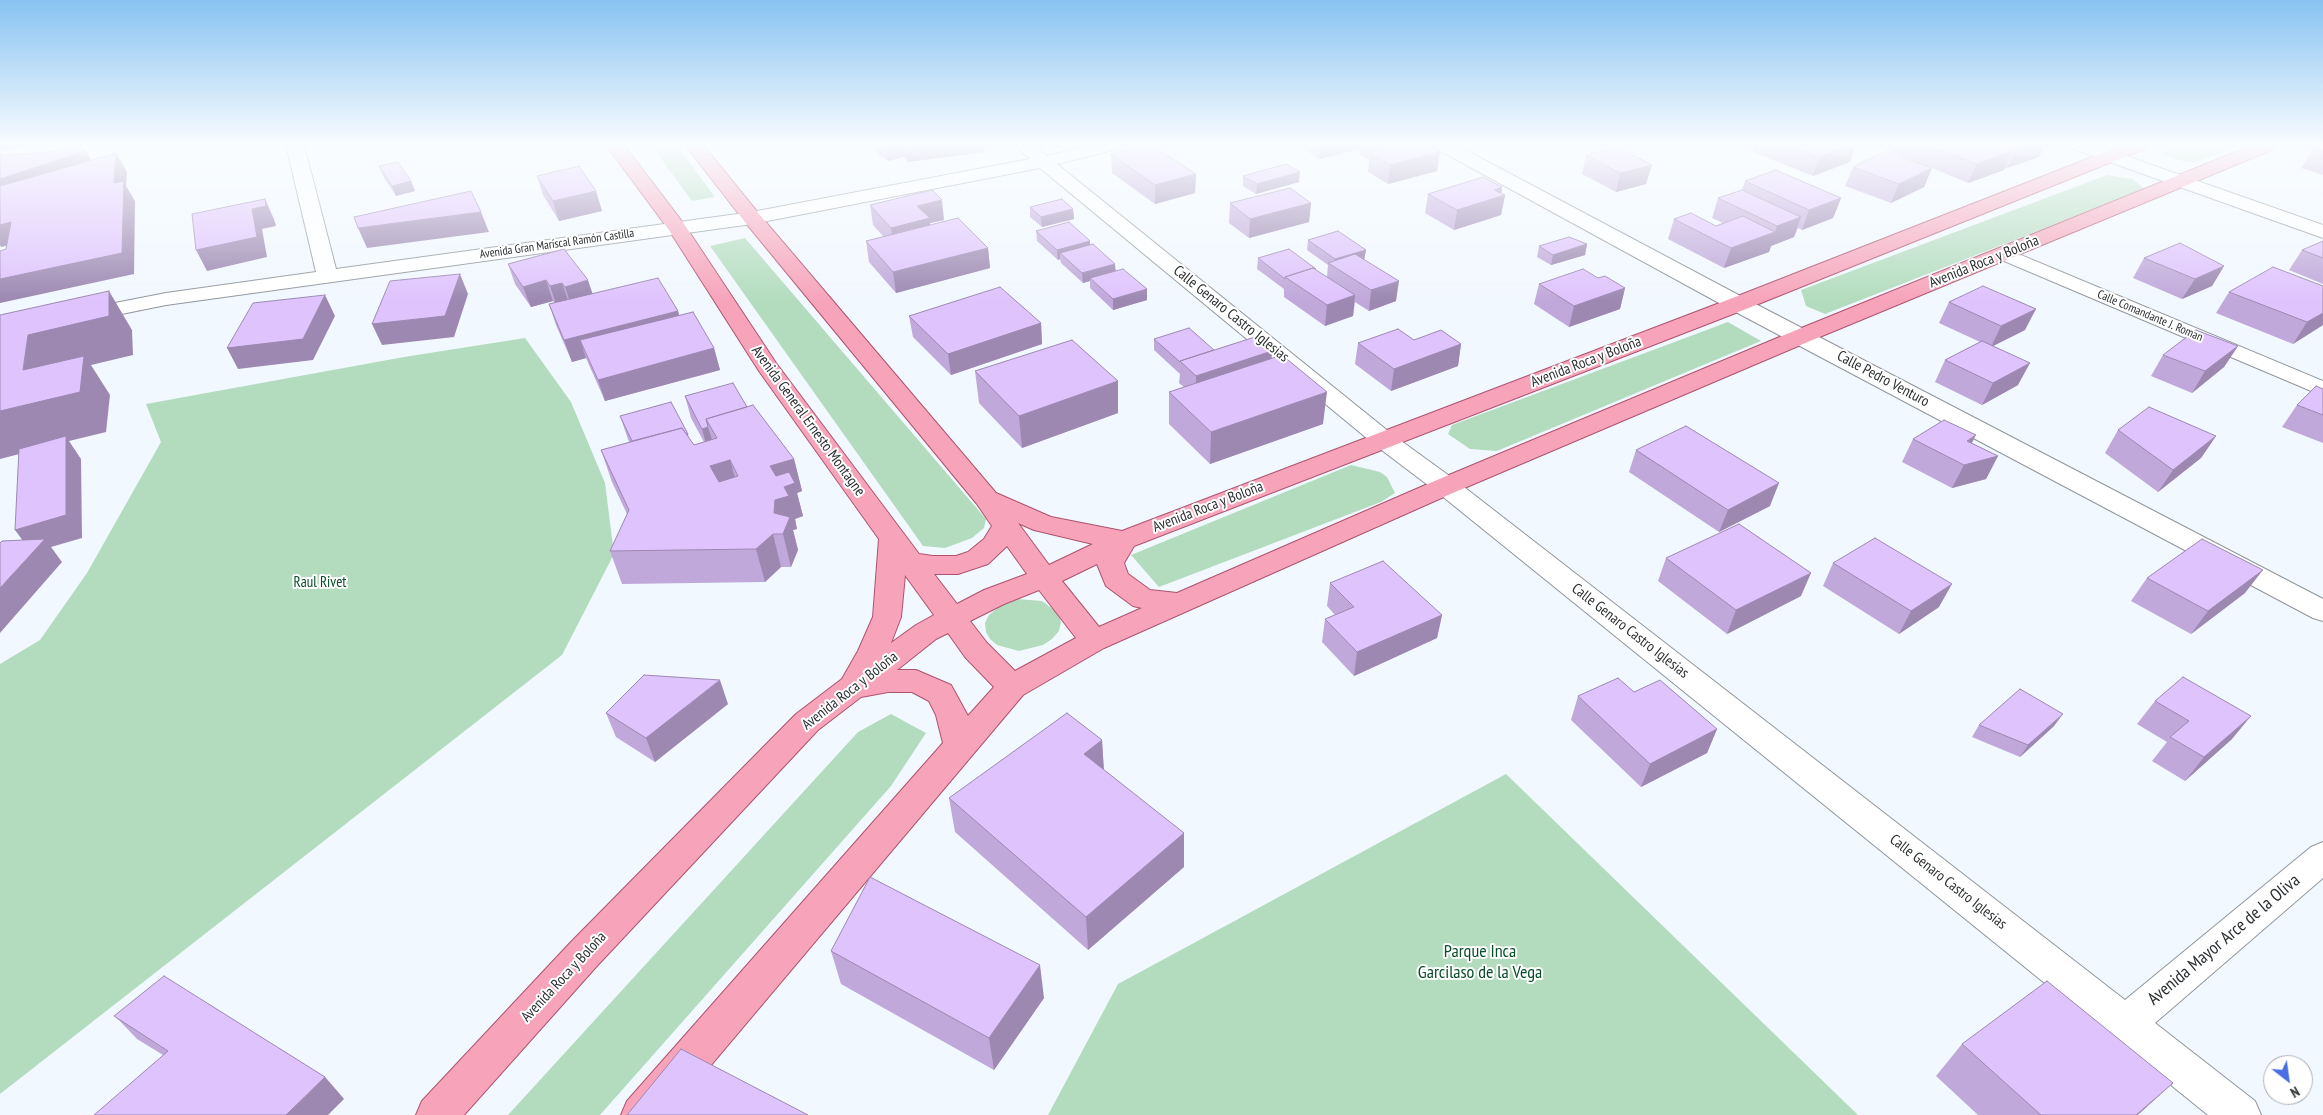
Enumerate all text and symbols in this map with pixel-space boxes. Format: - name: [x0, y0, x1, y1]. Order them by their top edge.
- street label: Avenida Gran Maríscal Ramón Castilla: [479, 226, 635, 262]
- street label: Avenida Roca y Boloña: [1927, 232, 2041, 292]
- street label: Calle Genaro Castro Iglesias: [1170, 262, 1292, 366]
- street label: Calle Comandante J. Roman: [2095, 287, 2205, 345]
- street label: Avenida Roca y Boloña: [1528, 333, 1644, 391]
- street label: Avenida General Ernesto Montagne: [747, 342, 869, 500]
- street label: Calle Pedro Venturo: [1834, 347, 1932, 411]
- street label: Avenida Roca y Boloña: [1150, 478, 1266, 536]
- park label: Raul Rivet: [294, 574, 346, 592]
- street label: Calle Genaro Castro Iglesias: [1568, 580, 1692, 682]
- street label: Avenida Roca y Boloña: [798, 648, 902, 734]
- street label: Calle Genaro Castro Iglesias: [1886, 831, 2010, 933]
- street label: Avenida Mayor Arce de la Oliva: [2143, 870, 2305, 1010]
- street label: Avenida Roca y Boloña: [518, 928, 610, 1026]
- park label: Parque Inca Garcilaso de la Vega: [1418, 941, 1542, 984]
- north arrow: [2263, 1055, 2313, 1105]
- text: N: [2287, 1082, 2303, 1102]

